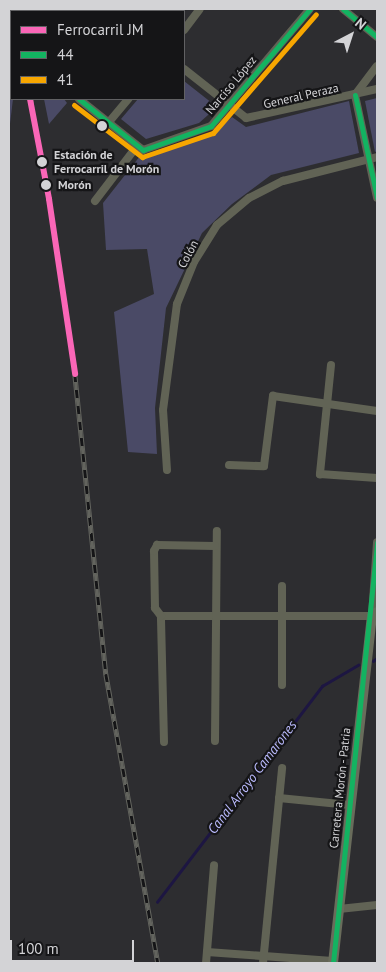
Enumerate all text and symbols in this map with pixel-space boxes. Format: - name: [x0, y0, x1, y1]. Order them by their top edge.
- legend: [10, 10, 185, 100]
- north arrow: [326, 10, 376, 60]
- text: N: [351, 14, 370, 33]
- text: Ferrocarril JM: [57, 20, 144, 39]
- text: 44: [57, 45, 73, 64]
- street label: Narciso López: [203, 53, 259, 117]
- text: 41: [57, 70, 73, 89]
- street label: General Peraza: [262, 80, 340, 112]
- unlabelled marker: [97, 121, 107, 131]
- place label: Estación de Ferrocarril de Morón: [54, 148, 159, 176]
- marker: Estación de Ferrocarril de Morón: [34, 154, 50, 170]
- marker: Morón: [38, 177, 54, 193]
- place label: Morón: [58, 178, 91, 192]
- street label: Colón: [175, 238, 201, 270]
- water label: Canal Arroyo Camarones: [204, 717, 300, 837]
- street label: Carretera Morón - Patria: [326, 726, 354, 850]
- scale bar: [12, 930, 136, 962]
- text: 100 m: [18, 939, 59, 958]

